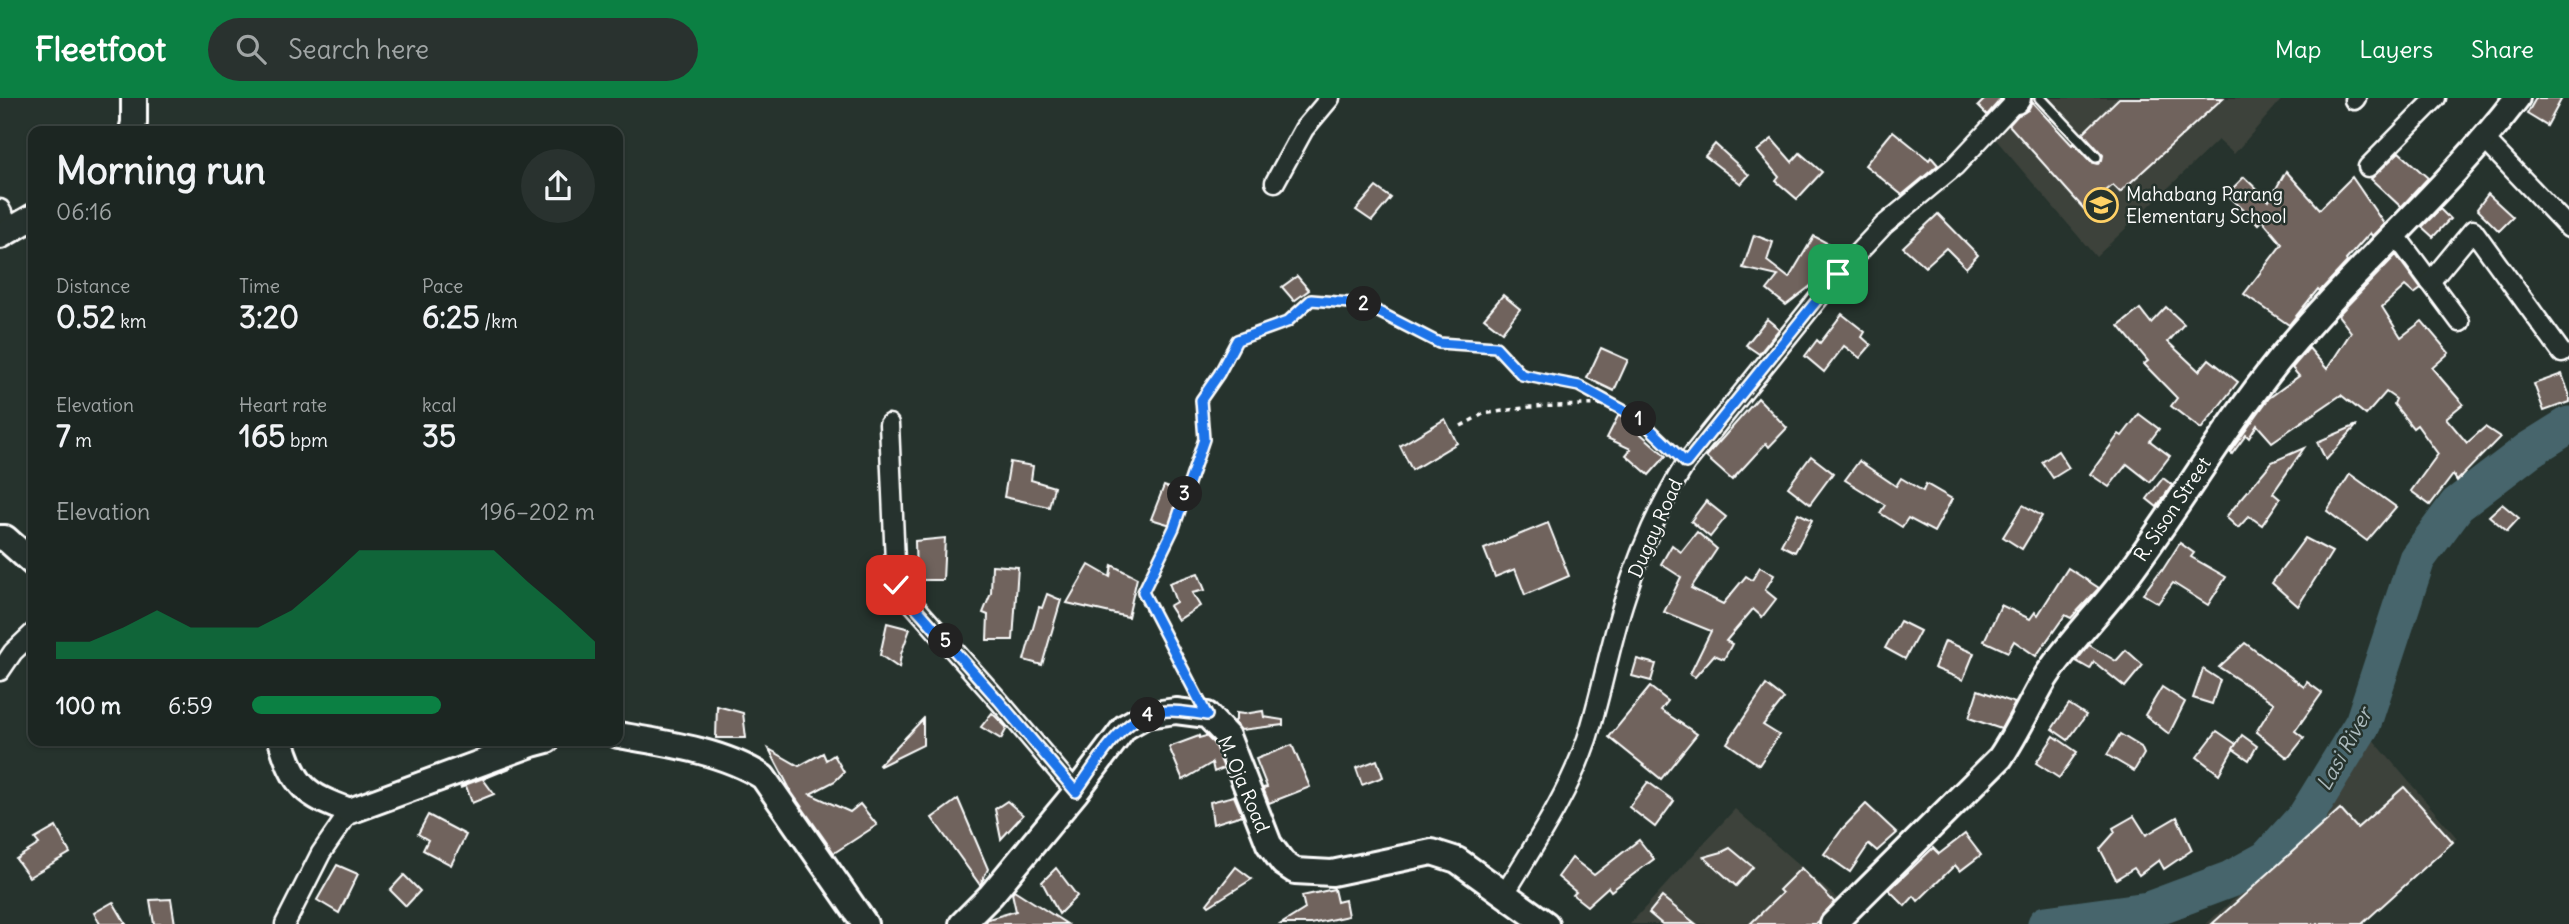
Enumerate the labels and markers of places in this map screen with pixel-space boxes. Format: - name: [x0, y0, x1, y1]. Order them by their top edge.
- place label: Mahabang Parang Elementary School: [2126, 182, 2287, 228]
- school or university icon: Mahabang Parang Elementary School: [2082, 186, 2120, 224]
- pin: [1808, 244, 1868, 304]
- pin: 2: [1346, 286, 1382, 322]
- pin: 1: [1622, 402, 1656, 436]
- pin: 3: [1168, 476, 1202, 512]
- pin: [866, 555, 926, 615]
- pin: 5: [928, 624, 964, 658]
- pin: 4: [1130, 698, 1166, 732]

